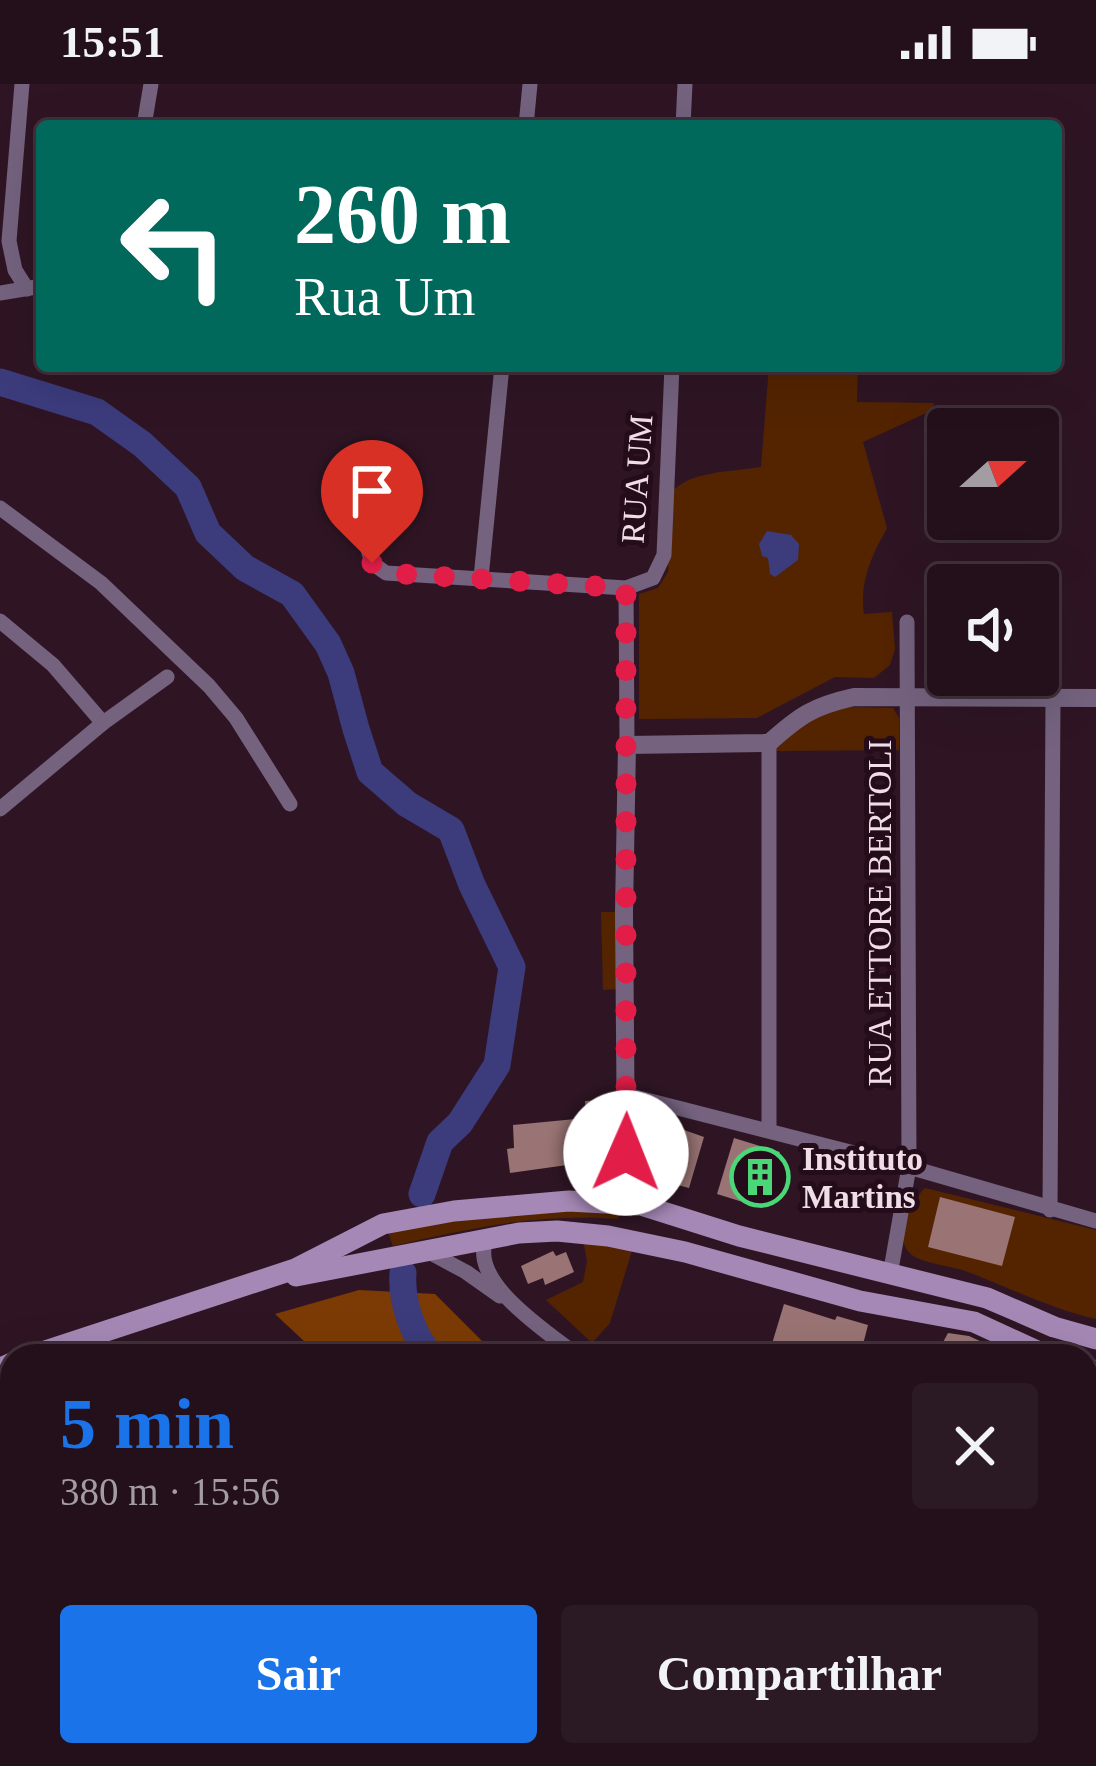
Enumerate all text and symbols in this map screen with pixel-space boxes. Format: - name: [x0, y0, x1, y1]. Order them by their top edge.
- text: 15:51: [60, 17, 165, 67]
- icon: left: [96, 168, 252, 324]
- text: 260 m: [294, 168, 511, 261]
- text: Rua Um: [294, 267, 476, 327]
- north arrow: [927, 408, 1059, 540]
- map controls: [927, 408, 1059, 696]
- street label: RUA UM: [615, 413, 659, 545]
- pin: [321, 440, 423, 563]
- icon: arrive: [339, 458, 405, 524]
- button: sound: [927, 564, 1059, 696]
- street label: RUA ETTORE BERTOLI: [862, 740, 898, 1086]
- position arrow: [563, 1090, 689, 1216]
- place label: Instituto Martins: [802, 1141, 923, 1215]
- building icon: Instituto Martins: [729, 1146, 791, 1208]
- button: close: [912, 1383, 1038, 1509]
- text: 5 min: [60, 1384, 234, 1464]
- text: 380 m · 15:56: [60, 1470, 280, 1513]
- button: Sair: [60, 1605, 537, 1743]
- button: Compartilhar: [561, 1605, 1038, 1743]

